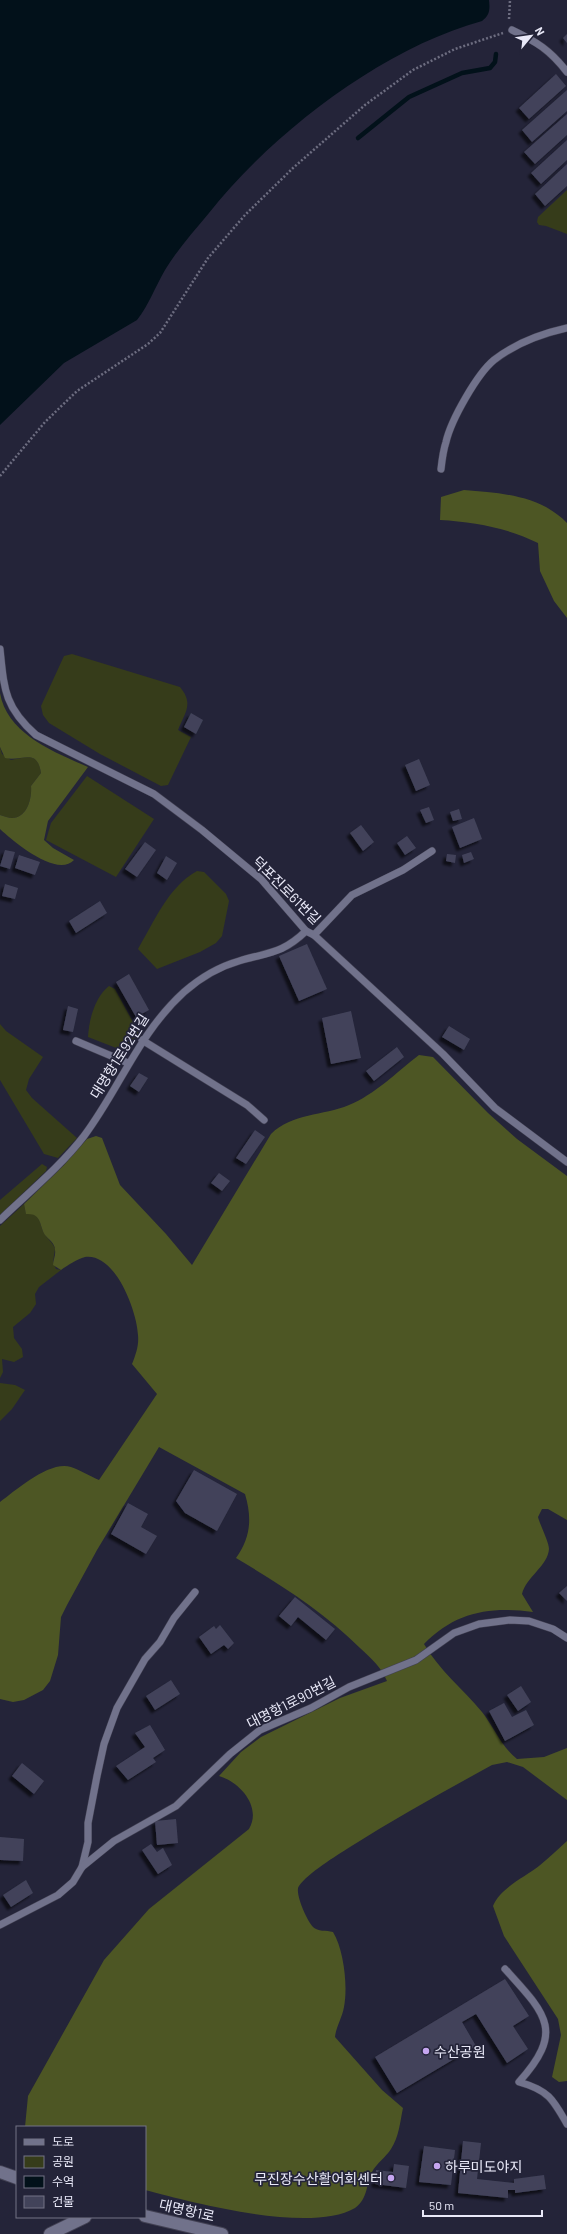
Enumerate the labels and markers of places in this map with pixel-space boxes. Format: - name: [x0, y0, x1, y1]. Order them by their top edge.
- place label: 수산공원: [434, 2043, 486, 2060]
- marker: 수산공원: [421, 2046, 431, 2056]
- place label: 하루미도야지: [445, 2158, 522, 2175]
- marker: 하루미도야지: [432, 2161, 442, 2171]
- place label: 무진장수산활어회센터: [254, 2170, 383, 2187]
- marker: 무진장수산활어회센터: [386, 2173, 396, 2183]

